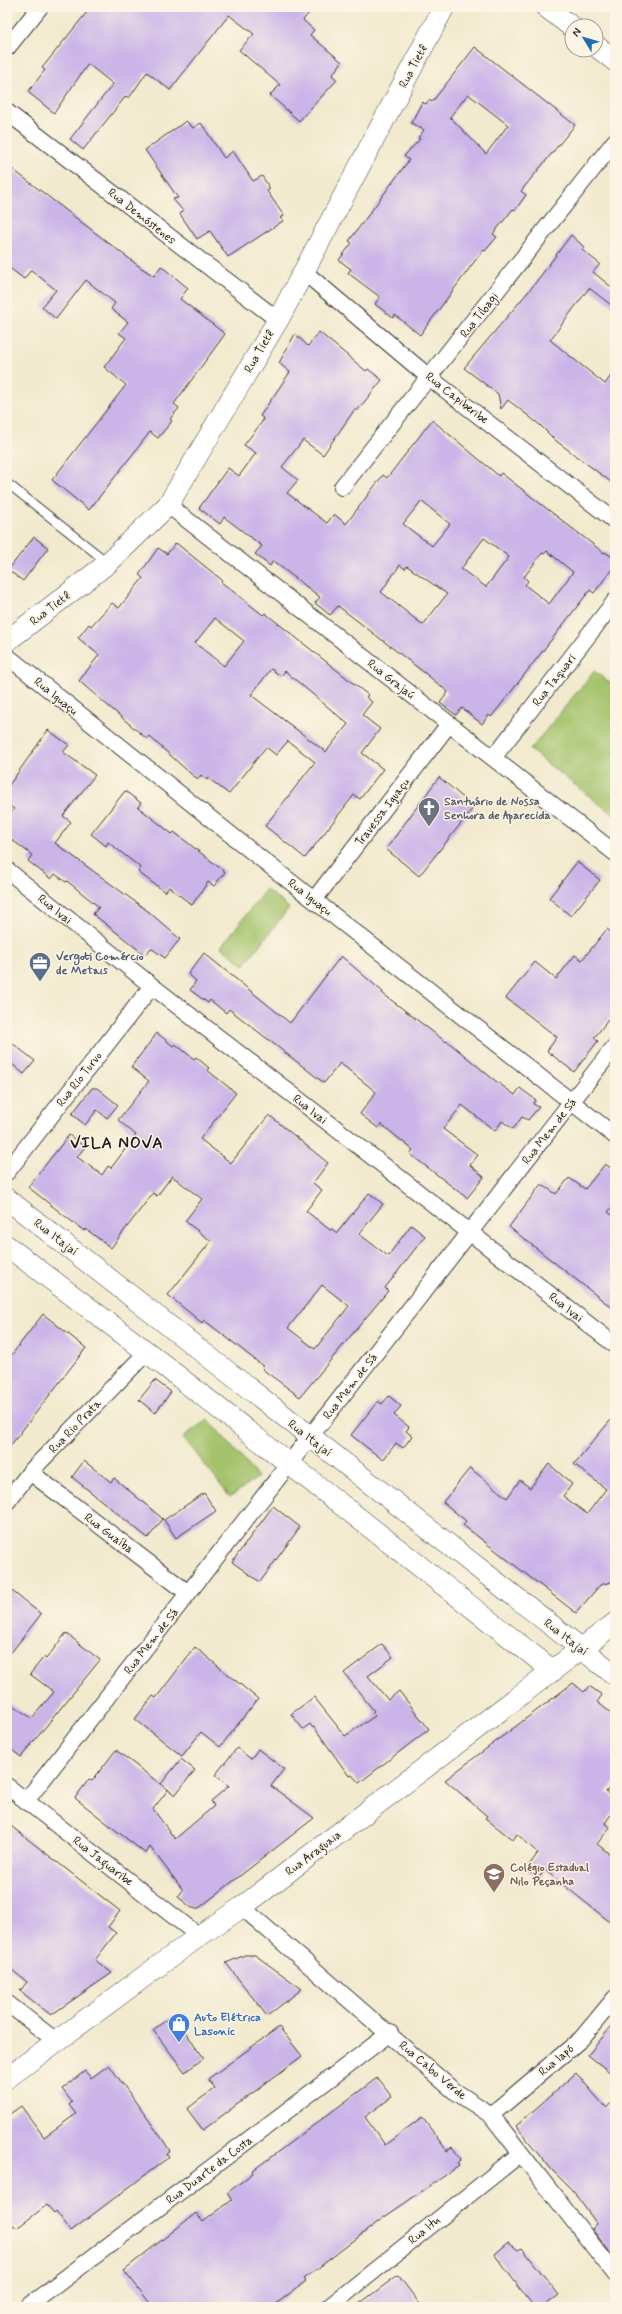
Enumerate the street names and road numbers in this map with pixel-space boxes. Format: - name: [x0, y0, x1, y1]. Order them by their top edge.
- street label: Rua Tietê: [396, 42, 432, 91]
- street label: Rua Demóstenes: [104, 185, 179, 248]
- street label: Rua Tibagi: [457, 290, 503, 342]
- street label: Rua Tietê: [241, 327, 279, 376]
- street label: Rua Capiberibe: [422, 369, 491, 429]
- street label: Rua Tietê: [27, 588, 74, 630]
- street label: Rua Taquari: [529, 651, 580, 710]
- street label: Rua Grajaú: [363, 656, 418, 704]
- street label: Rua Iguaçu: [30, 674, 81, 720]
- street label: Travessa Iguaçu: [352, 775, 414, 850]
- street label: Rua Iguaçu: [284, 876, 335, 920]
- street label: Rua Ivai: [34, 891, 75, 928]
- street label: Rua Rio Turvo: [53, 1048, 107, 1110]
- street label: Rua Ivai: [289, 1091, 330, 1128]
- street label: Rua Mem de Sá: [519, 1095, 581, 1168]
- street label: Rua Itajaí: [30, 1215, 81, 1260]
- street label: Rua Ivai: [545, 1289, 586, 1326]
- street label: Rua Mem de Sá: [320, 1350, 382, 1423]
- street label: Rua Rio Prata: [46, 1396, 106, 1457]
- street label: Rua Itajaí: [284, 1416, 335, 1461]
- street label: Rua Guaíba: [80, 1510, 136, 1558]
- street label: Rua Mem de Sá: [121, 1605, 183, 1678]
- street label: Rua Itajaí: [540, 1615, 591, 1660]
- street label: Rua Araguaia: [282, 1827, 346, 1881]
- street label: Rua Jaguaribe: [68, 1833, 136, 1891]
- street label: Rua Cabo Verde: [395, 2038, 470, 2104]
- street label: Rua Iapó: [536, 2041, 578, 2080]
- street label: Rua Duarte da Costa: [163, 2133, 256, 2209]
- street label: Rua Itu: [405, 2213, 444, 2249]

